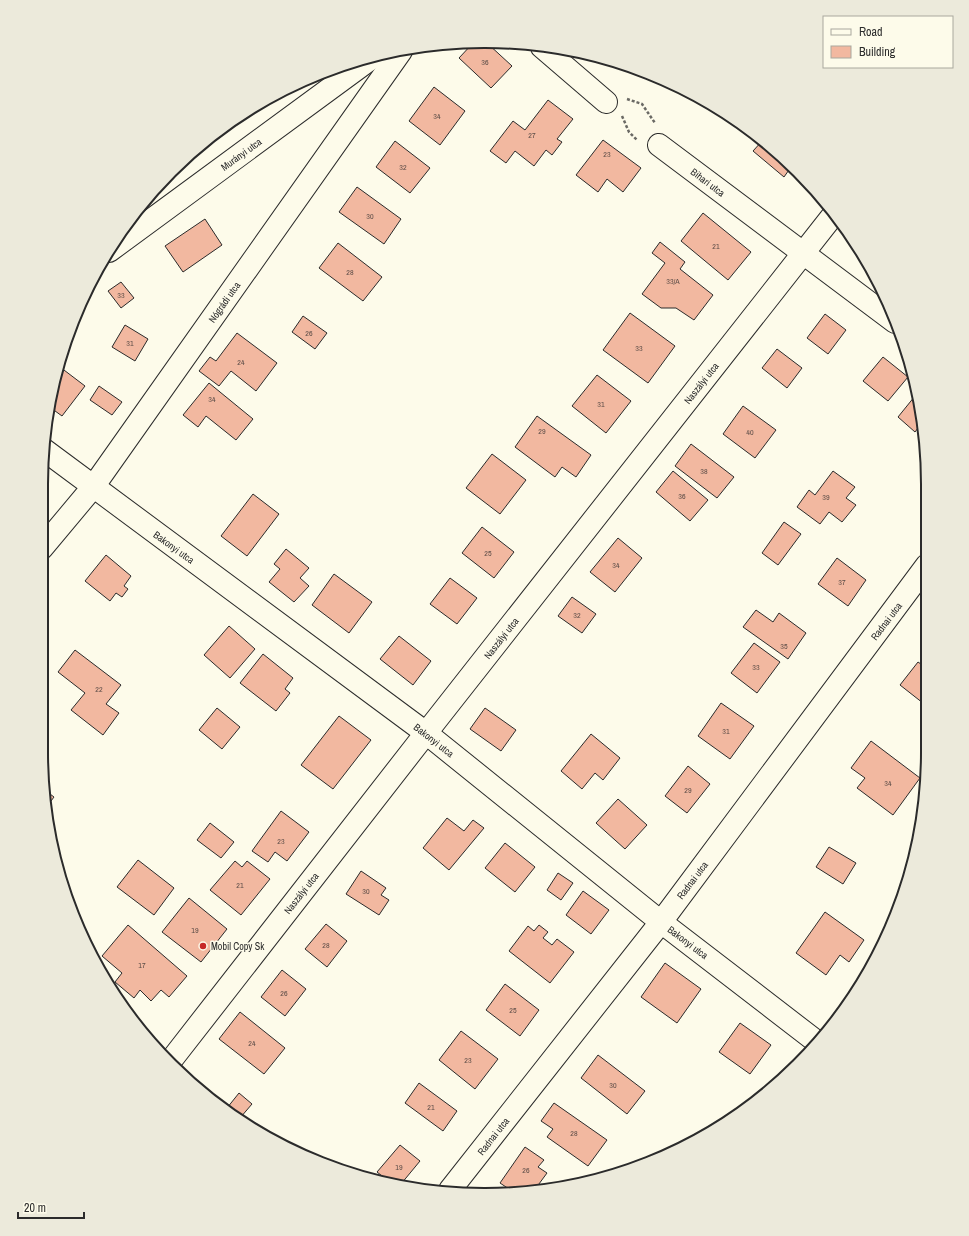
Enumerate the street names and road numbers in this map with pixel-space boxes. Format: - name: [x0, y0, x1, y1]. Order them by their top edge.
- street label: Murányi utca: [218, 135, 265, 174]
- street label: Bihari utca: [688, 165, 728, 200]
- street label: Nógrádi utca: [206, 279, 243, 325]
- street label: Naszályi utca: [681, 360, 722, 407]
- street label: Bakonyi utca: [151, 528, 197, 567]
- street label: Radnai utca: [868, 599, 905, 643]
- street label: Naszályi utca: [481, 615, 522, 662]
- street label: Bakonyi utca: [411, 721, 457, 760]
- street label: Radnai utca: [674, 858, 711, 902]
- street label: Naszályi utca: [281, 870, 322, 917]
- street label: Bakonyi utca: [665, 923, 711, 962]
- street label: Radnai utca: [475, 1115, 512, 1158]

